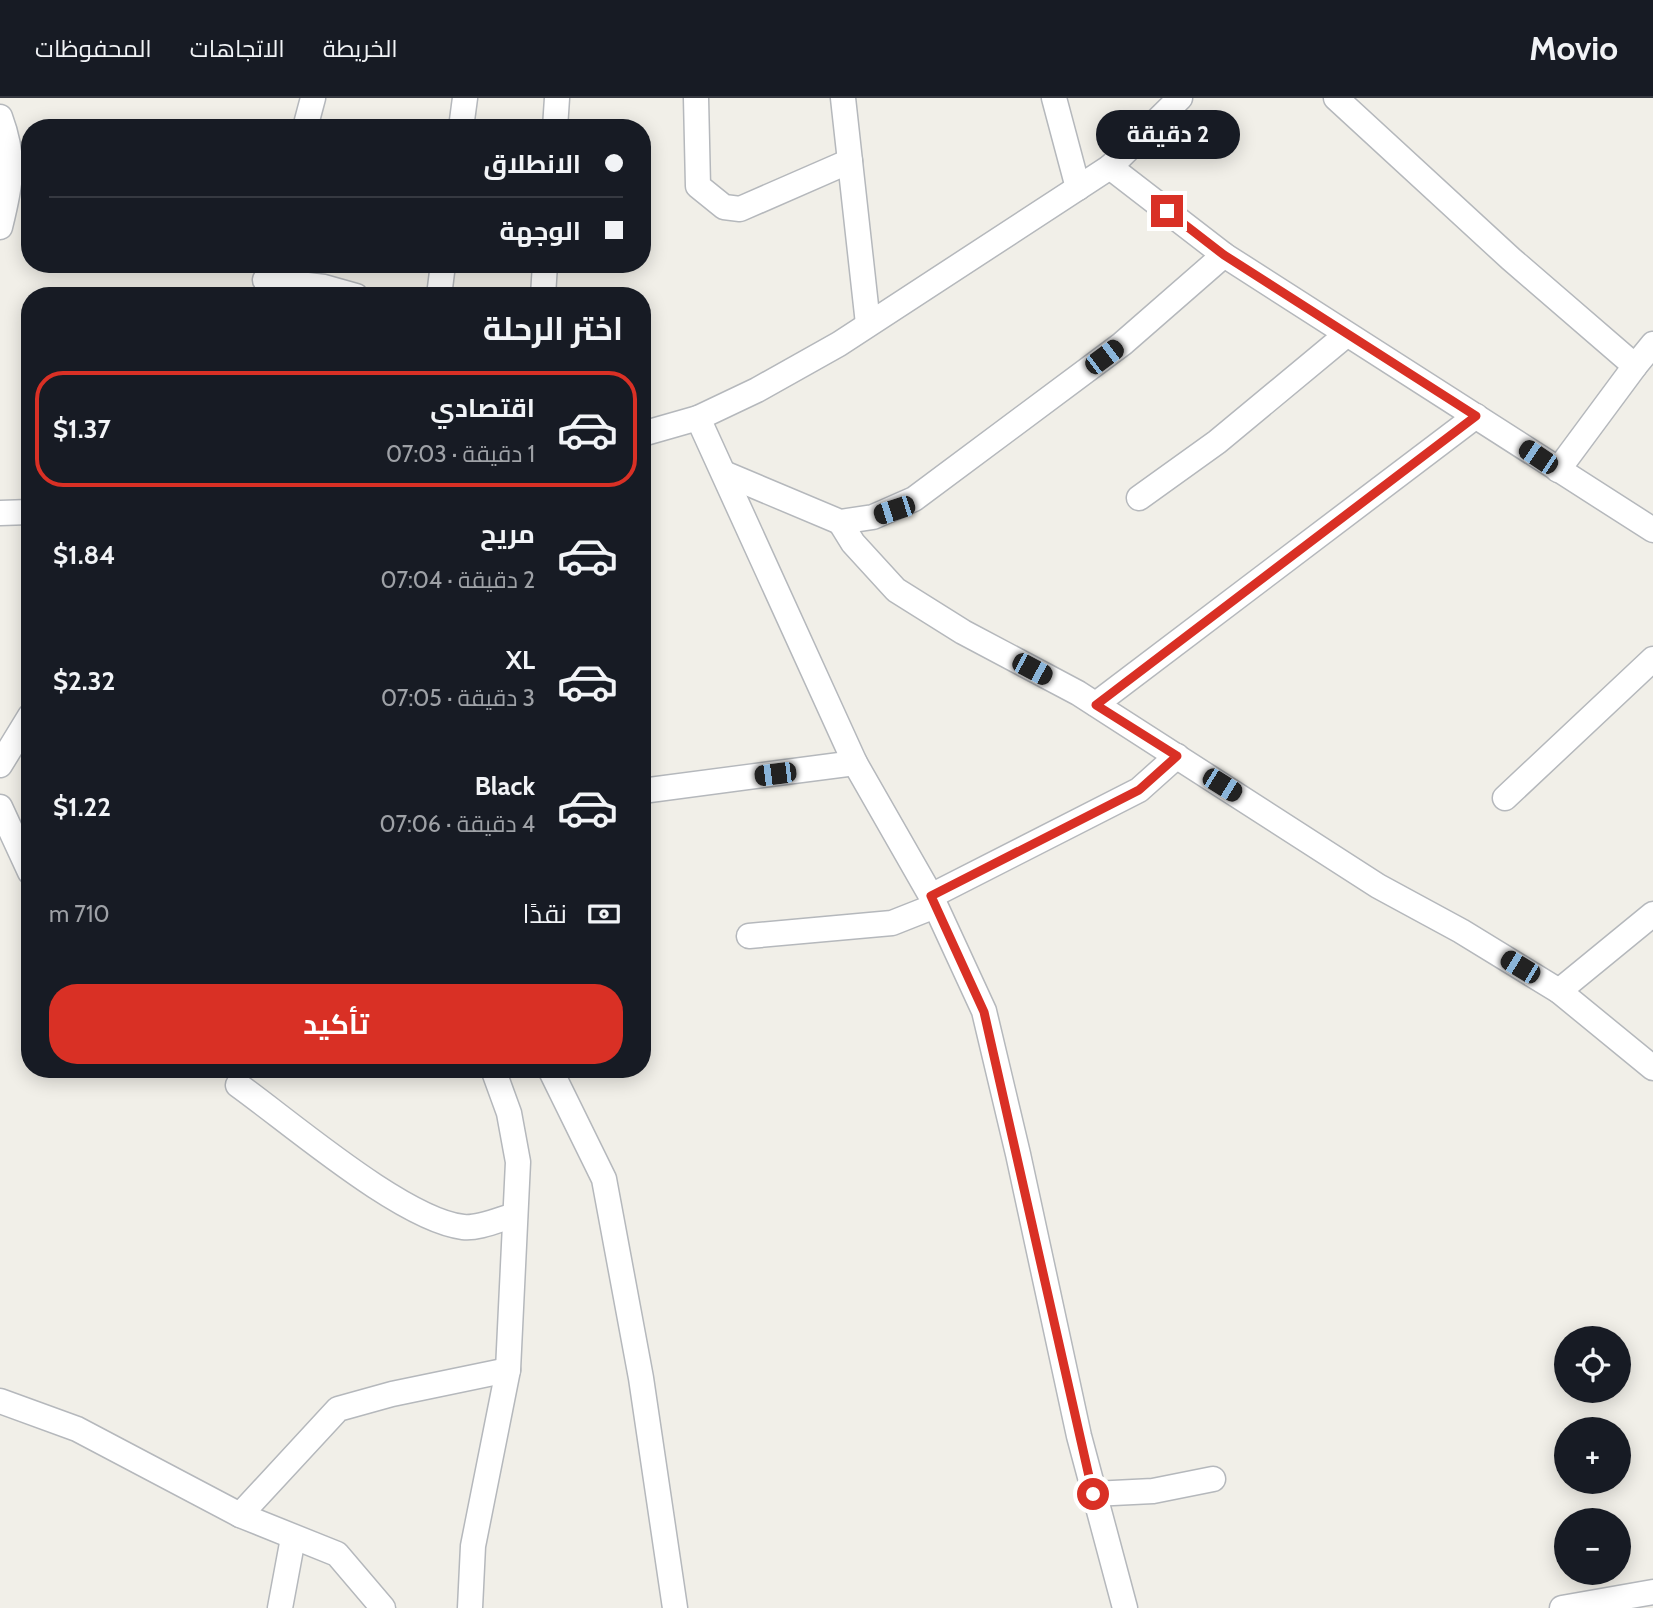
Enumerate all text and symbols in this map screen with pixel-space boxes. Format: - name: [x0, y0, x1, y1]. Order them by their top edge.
- text: Movio: [1529, 28, 1618, 68]
- text: المحفوظات: [35, 34, 152, 63]
- text: الاتجاهات: [190, 34, 285, 63]
- text: الخريطة: [323, 34, 398, 63]
- callout: 2 دقيقة: [1095, 109, 1239, 158]
- text: 2 دقيقة: [1127, 120, 1209, 148]
- text: الانطلاق: [483, 148, 581, 180]
- route end: [1151, 195, 1183, 227]
- text: الوجهة: [500, 215, 581, 247]
- text: اختر الرحلة: [483, 309, 623, 348]
- car: [1081, 336, 1128, 378]
- text: اقتصادي: [430, 392, 535, 424]
- icon: car: [556, 398, 619, 461]
- text: $1.37: [53, 413, 111, 445]
- car: [1515, 437, 1562, 477]
- text: 1 دقيقة · 07:03: [386, 440, 535, 468]
- car: [871, 494, 918, 526]
- text: مريح: [480, 518, 535, 550]
- icon: car: [556, 524, 619, 587]
- text: $1.84: [53, 539, 115, 571]
- text: 2 دقيقة · 07:04: [381, 566, 535, 594]
- text: XL: [506, 644, 535, 676]
- icon: car: [556, 650, 619, 713]
- car: [1009, 650, 1056, 688]
- text: $2.32: [53, 665, 115, 697]
- text: 3 دقيقة · 07:05: [381, 684, 535, 712]
- car: [753, 761, 798, 787]
- car: [1199, 765, 1246, 805]
- text: Black: [475, 770, 535, 802]
- icon: car: [556, 776, 619, 839]
- text: $1.22: [53, 791, 111, 823]
- text: 4 دقيقة · 07:06: [380, 810, 535, 838]
- icon: cash: [585, 895, 623, 933]
- text: نقدًا: [523, 898, 567, 930]
- text: 710 m: [49, 900, 109, 928]
- car: [1497, 947, 1544, 987]
- button: تأكيد: [49, 984, 623, 1064]
- map controls: [1554, 1326, 1631, 1585]
- button: locate: [1554, 1326, 1631, 1403]
- button: +: [1554, 1417, 1631, 1494]
- route start: [1077, 1478, 1109, 1510]
- button: −: [1554, 1508, 1631, 1585]

